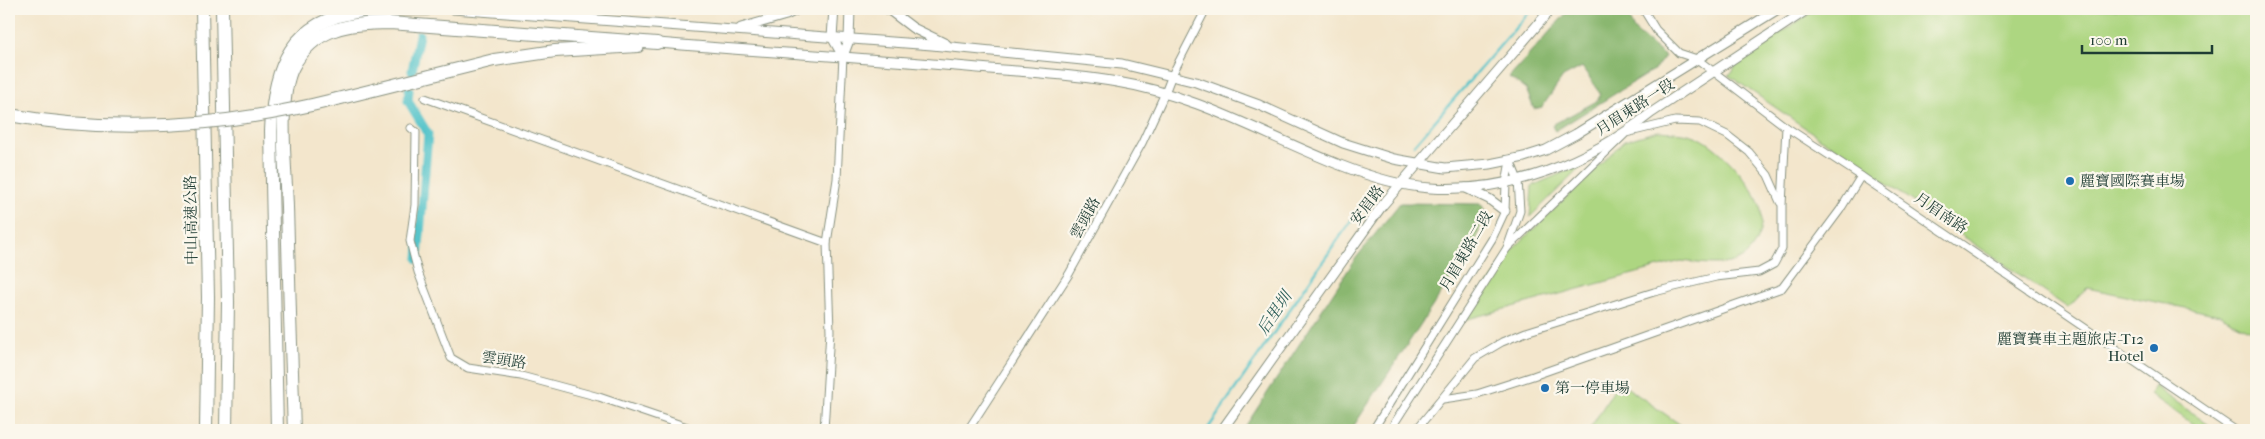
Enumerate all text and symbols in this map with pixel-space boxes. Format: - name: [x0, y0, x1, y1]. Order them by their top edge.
- scale bar: [2082, 22, 2212, 54]
- text: 100 m: [2090, 31, 2128, 49]
- street label: 月眉東路一段: [1592, 75, 1678, 139]
- place label: 麗寶國際賽車場: [2080, 172, 2185, 190]
- street label: 中山高速公路: [181, 175, 201, 265]
- marker: 麗寶國際賽車場: [2064, 175, 2076, 187]
- street label: 安眉路: [1346, 182, 1388, 228]
- street label: 月眉南路: [1911, 189, 1971, 237]
- street label: 雲頭路: [1066, 194, 1104, 242]
- street label: 月眉東路二段: [1436, 208, 1496, 294]
- water label: 后里圳: [1253, 285, 1297, 338]
- place label: 麗寶賽車主題旅店-T12 Hotel: [1997, 330, 2144, 365]
- marker: 麗寶賽車主題旅店-T12 Hotel: [2148, 342, 2160, 354]
- street label: 雲頭路: [480, 348, 528, 372]
- place label: 第一停車場: [1555, 379, 1630, 397]
- marker: 第一停車場: [1539, 382, 1551, 394]

